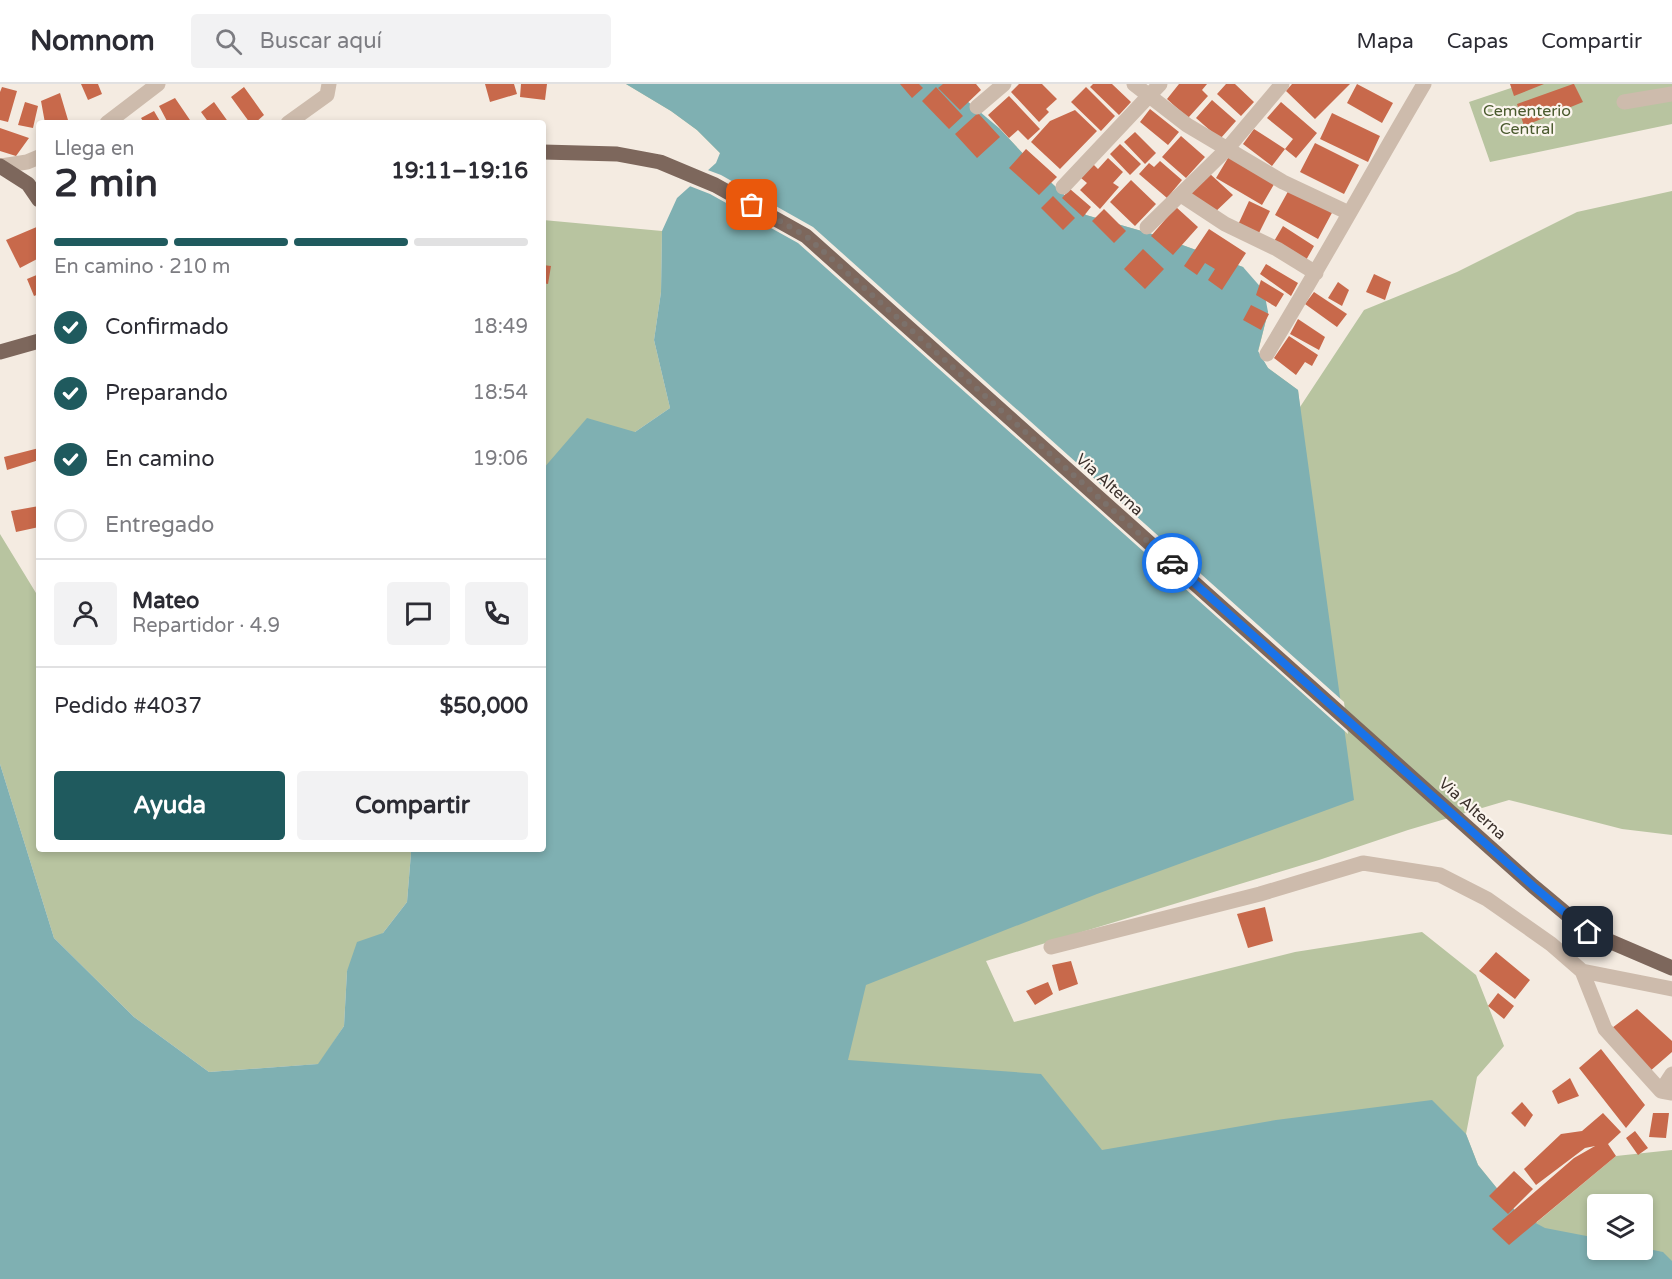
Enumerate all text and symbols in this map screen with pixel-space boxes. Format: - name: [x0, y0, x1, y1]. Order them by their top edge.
- search box: [191, 14, 611, 68]
- text: Nomnom: [30, 24, 155, 58]
- icon: search: [212, 25, 245, 58]
- text: Buscar aquí: [260, 28, 382, 54]
- text: Mapa: [1357, 29, 1414, 54]
- text: Capas: [1447, 29, 1508, 54]
- text: Compartir: [1541, 29, 1642, 54]
- park label: Cementerio Central: [1483, 101, 1571, 139]
- text: Llega en: [54, 137, 134, 161]
- text: 19:11–19:16: [391, 158, 528, 184]
- text: 2 min: [54, 160, 158, 207]
- pin: [726, 179, 777, 230]
- icon: bag: [735, 188, 768, 221]
- text: En camino · 210 m: [54, 255, 230, 279]
- icon: check: [54, 311, 87, 344]
- text: Confirmado: [105, 314, 229, 340]
- text: 18:49: [473, 315, 528, 339]
- icon: check: [54, 377, 87, 410]
- text: Preparando: [105, 380, 228, 406]
- text: 18:54: [473, 381, 528, 405]
- icon: check: [54, 443, 87, 476]
- text: En camino: [105, 446, 215, 472]
- text: 19:06: [473, 447, 528, 471]
- street label: Via Alterna: [1071, 449, 1147, 520]
- text: Entregado: [105, 512, 214, 538]
- courier: [1142, 533, 1202, 593]
- icon: car: [1156, 547, 1189, 580]
- button: person: [54, 582, 117, 645]
- button: chat: [387, 582, 450, 645]
- button: phone: [465, 582, 528, 645]
- text: Mateo: [132, 588, 199, 614]
- text: Repartidor · 4.9: [132, 614, 280, 638]
- text: Pedido #4037: [54, 693, 202, 719]
- text: $50,000: [440, 693, 528, 719]
- button: Ayuda: [54, 771, 285, 840]
- button: Compartir: [297, 771, 528, 840]
- street label: Via Alterna: [1434, 773, 1510, 844]
- pin: [1562, 906, 1613, 957]
- icon: home: [1571, 915, 1604, 948]
- map controls: [1587, 1194, 1653, 1260]
- button: layers: [1587, 1194, 1653, 1260]

